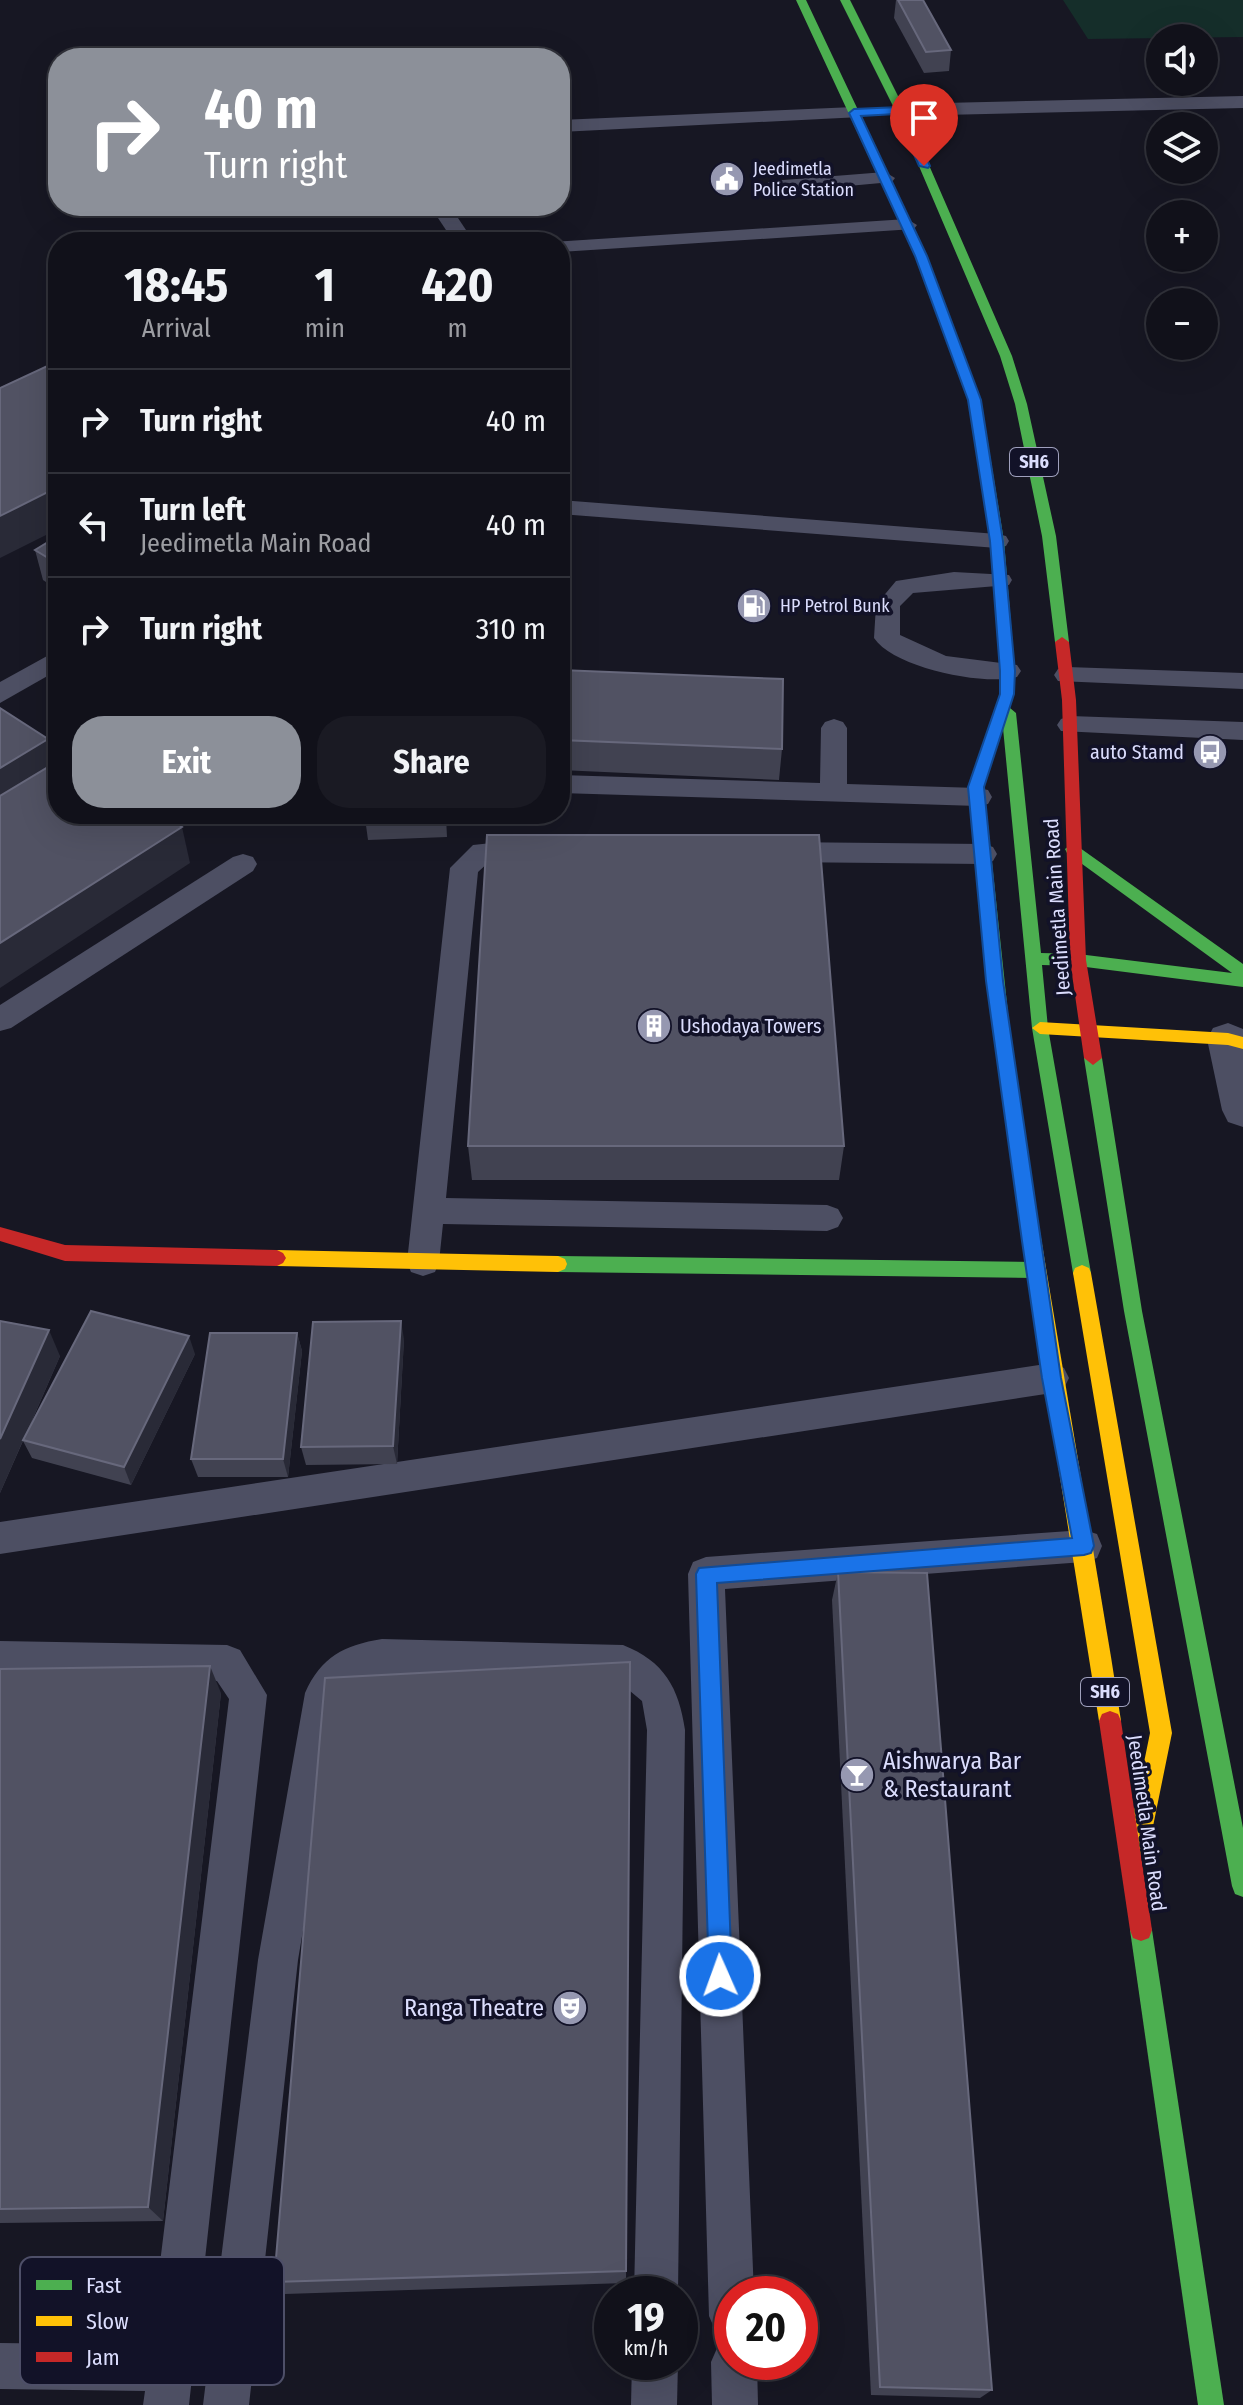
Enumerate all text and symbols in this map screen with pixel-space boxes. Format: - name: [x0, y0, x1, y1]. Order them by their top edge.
- map controls: [1146, 24, 1218, 360]
- button: sound: [1146, 24, 1218, 96]
- text: 40 m: [204, 76, 318, 143]
- icon: right: [72, 80, 176, 184]
- pin: [890, 84, 958, 166]
- icon: arrive: [902, 96, 946, 140]
- button: layers: [1146, 112, 1218, 184]
- text: Turn right: [204, 144, 347, 188]
- place label: Jeedimetla Police Station: [753, 158, 854, 201]
- public building icon: Jeedimetla Police Station: [708, 160, 746, 198]
- button: +: [1146, 200, 1218, 272]
- text: 18:45: [124, 256, 228, 314]
- text: 1: [315, 256, 335, 314]
- text: 420: [421, 256, 494, 314]
- button: −: [1146, 288, 1218, 360]
- text: Arrival: [142, 313, 211, 344]
- text: min: [305, 313, 345, 344]
- text: m: [447, 313, 467, 344]
- icon: right: [72, 399, 116, 443]
- text: Turn right: [140, 403, 262, 439]
- text: 40 m: [486, 403, 546, 439]
- road number: SH6: [1010, 448, 1058, 476]
- text: Turn left: [140, 492, 246, 528]
- icon: left: [72, 503, 116, 547]
- text: 40 m: [486, 507, 546, 543]
- text: Jeedimetla Main Road: [140, 528, 371, 559]
- fuel station icon: HP Petrol Bunk: [735, 587, 773, 625]
- place label: HP Petrol Bunk: [780, 595, 890, 617]
- icon: right: [72, 607, 116, 651]
- text: Turn right: [140, 611, 262, 647]
- text: 310 m: [476, 611, 546, 647]
- button: Exit: [72, 716, 301, 808]
- button: Share: [317, 716, 546, 808]
- bus stop icon: auto Stamd: [1191, 733, 1229, 771]
- place label: auto Stamd: [1090, 740, 1184, 764]
- street label: Jeedimetla Main Road: [1039, 817, 1075, 997]
- building icon: Ushodaya Towers: [635, 1007, 673, 1045]
- place label: Ushodaya Towers: [680, 1014, 822, 1038]
- road number: SH6: [1081, 1678, 1129, 1706]
- street label: Jeedimetla Main Road: [1123, 1733, 1171, 1913]
- place label: Aishwarya Bar & Restaurant: [883, 1747, 1022, 1803]
- bar icon: Aishwarya Bar & Restaurant: [838, 1756, 876, 1794]
- position arrow: [678, 1934, 762, 2018]
- theatre icon: Ranga Theatre: [551, 1989, 589, 2027]
- place label: Ranga Theatre: [404, 1994, 544, 2022]
- legend: [20, 2257, 284, 2385]
- text: Fast: [86, 2272, 122, 2299]
- speed limit sign: 20: [714, 2276, 818, 2380]
- text: 19: [627, 2294, 665, 2342]
- text: Slow: [86, 2308, 129, 2335]
- text: km/h: [624, 2336, 668, 2360]
- text: Jam: [86, 2344, 120, 2371]

